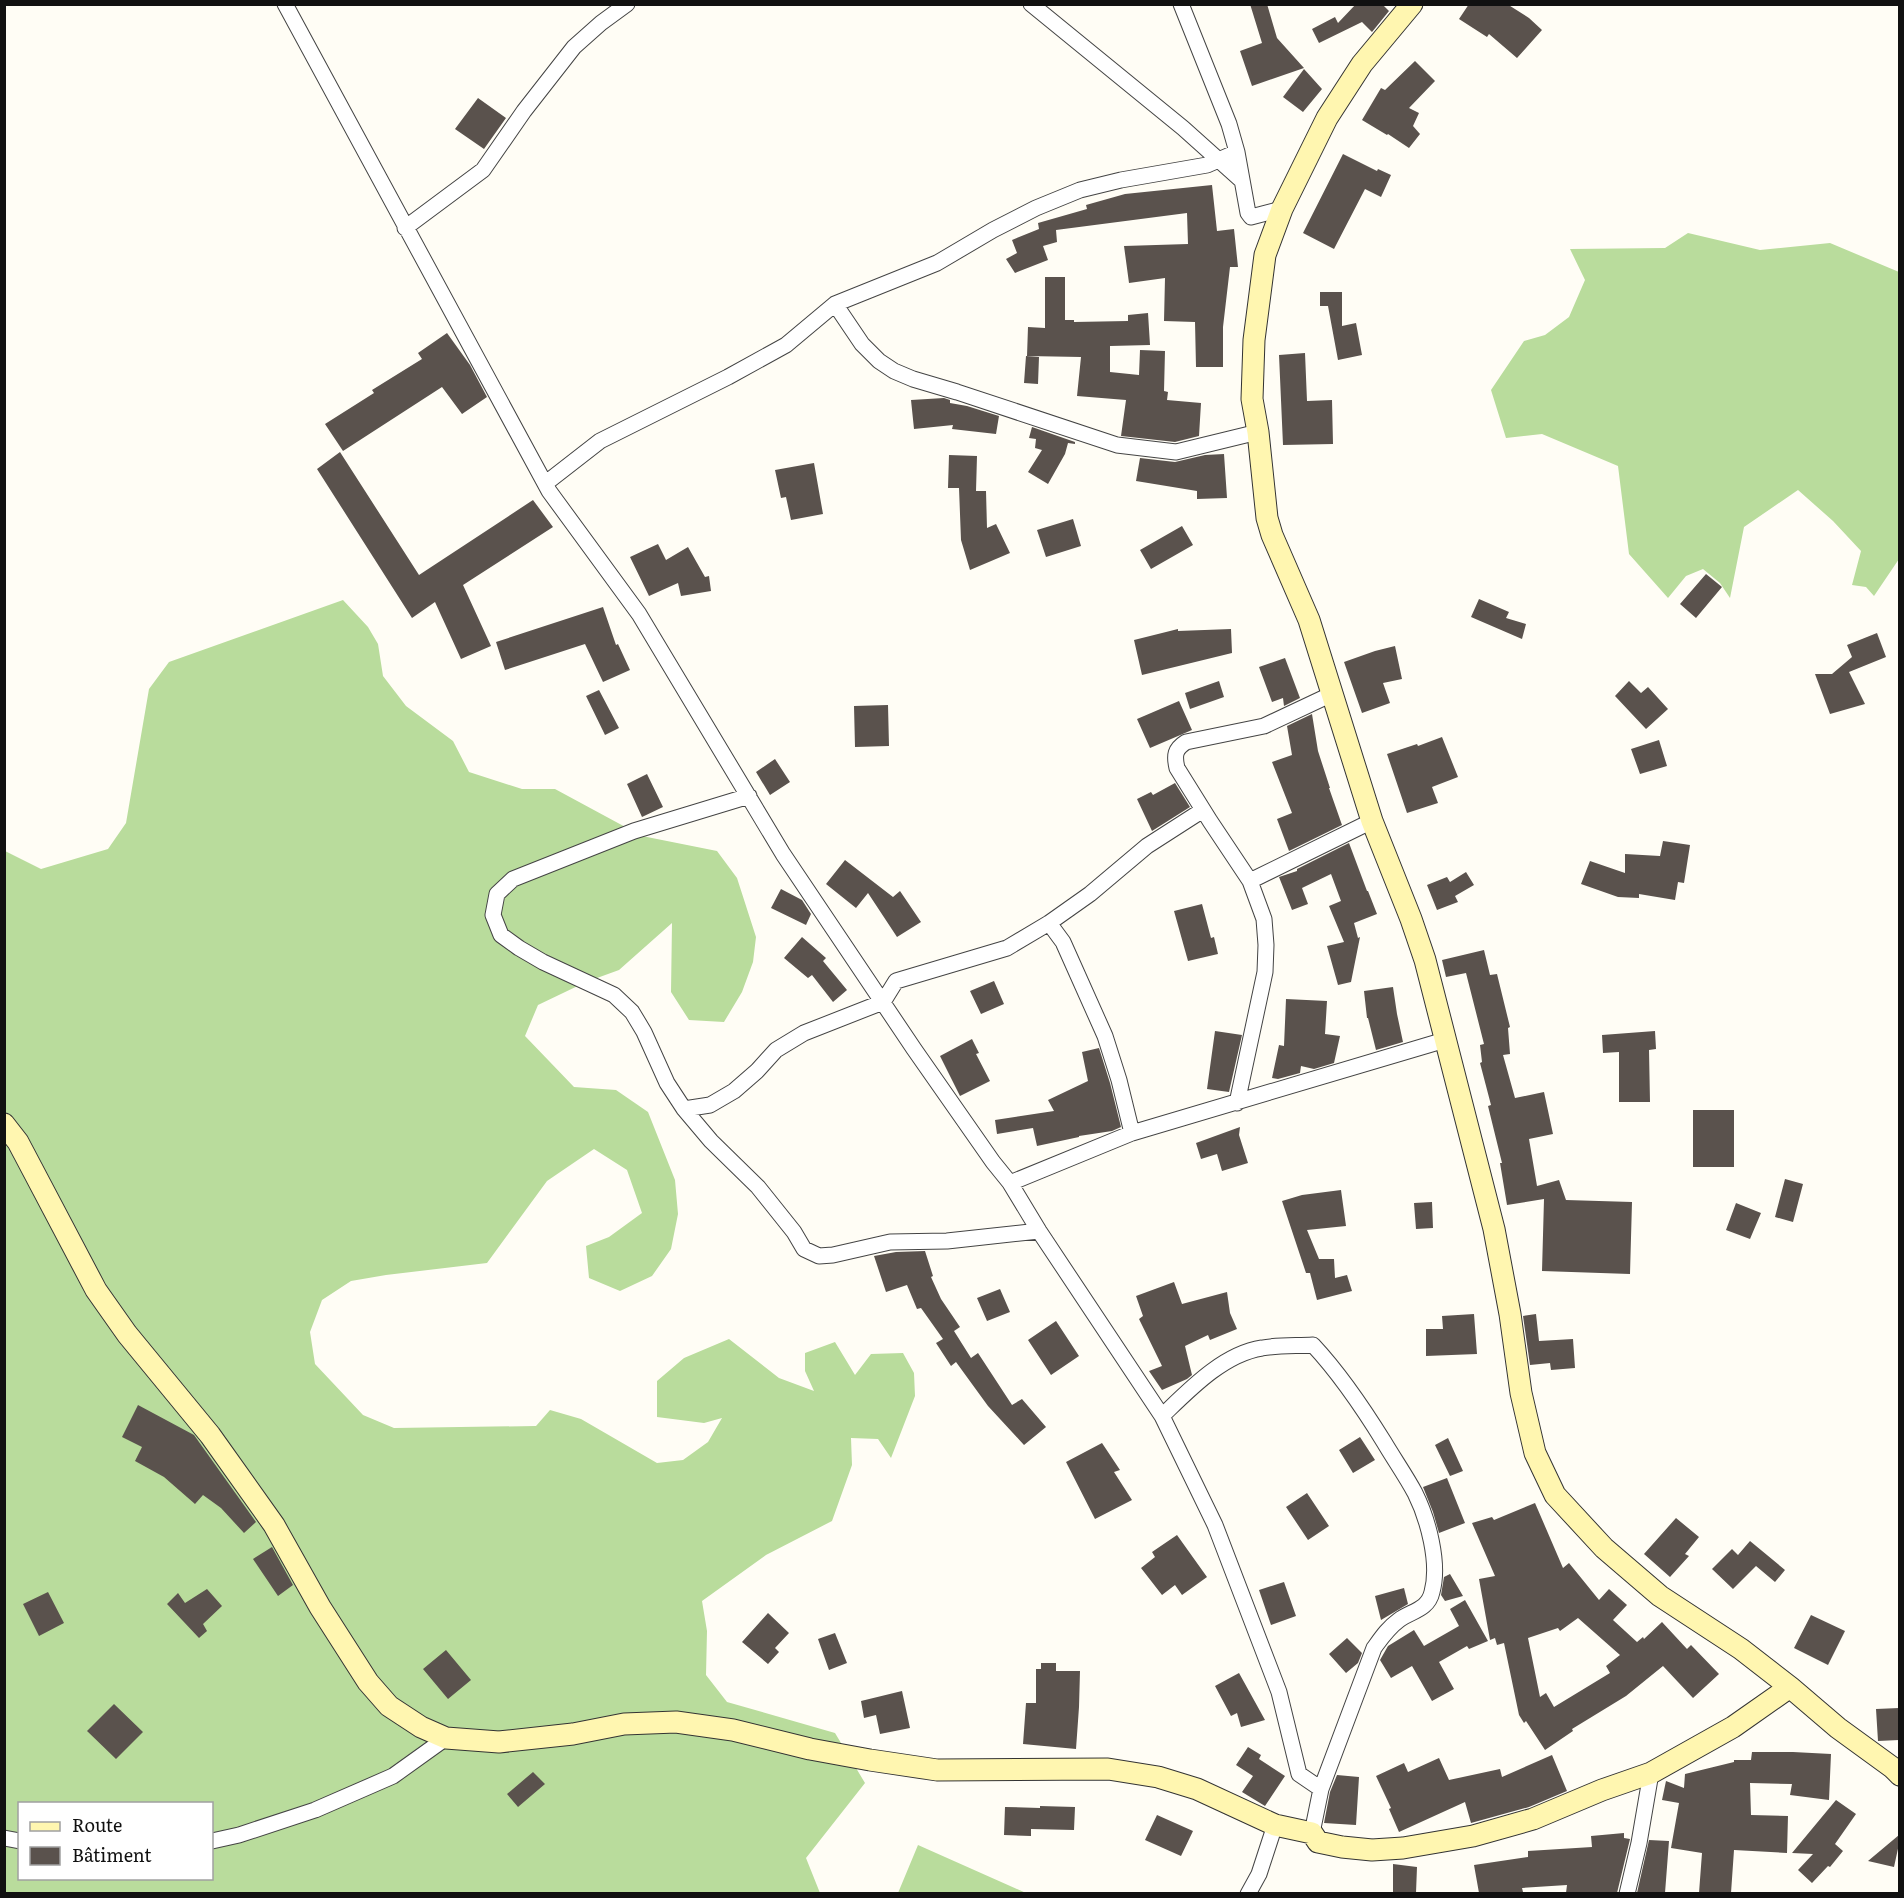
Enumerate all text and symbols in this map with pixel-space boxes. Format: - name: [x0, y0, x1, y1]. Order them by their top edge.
- legend: [18, 1802, 213, 1880]
- text: Route: [72, 1811, 122, 1838]
- text: Bâtiment: [72, 1841, 152, 1868]

